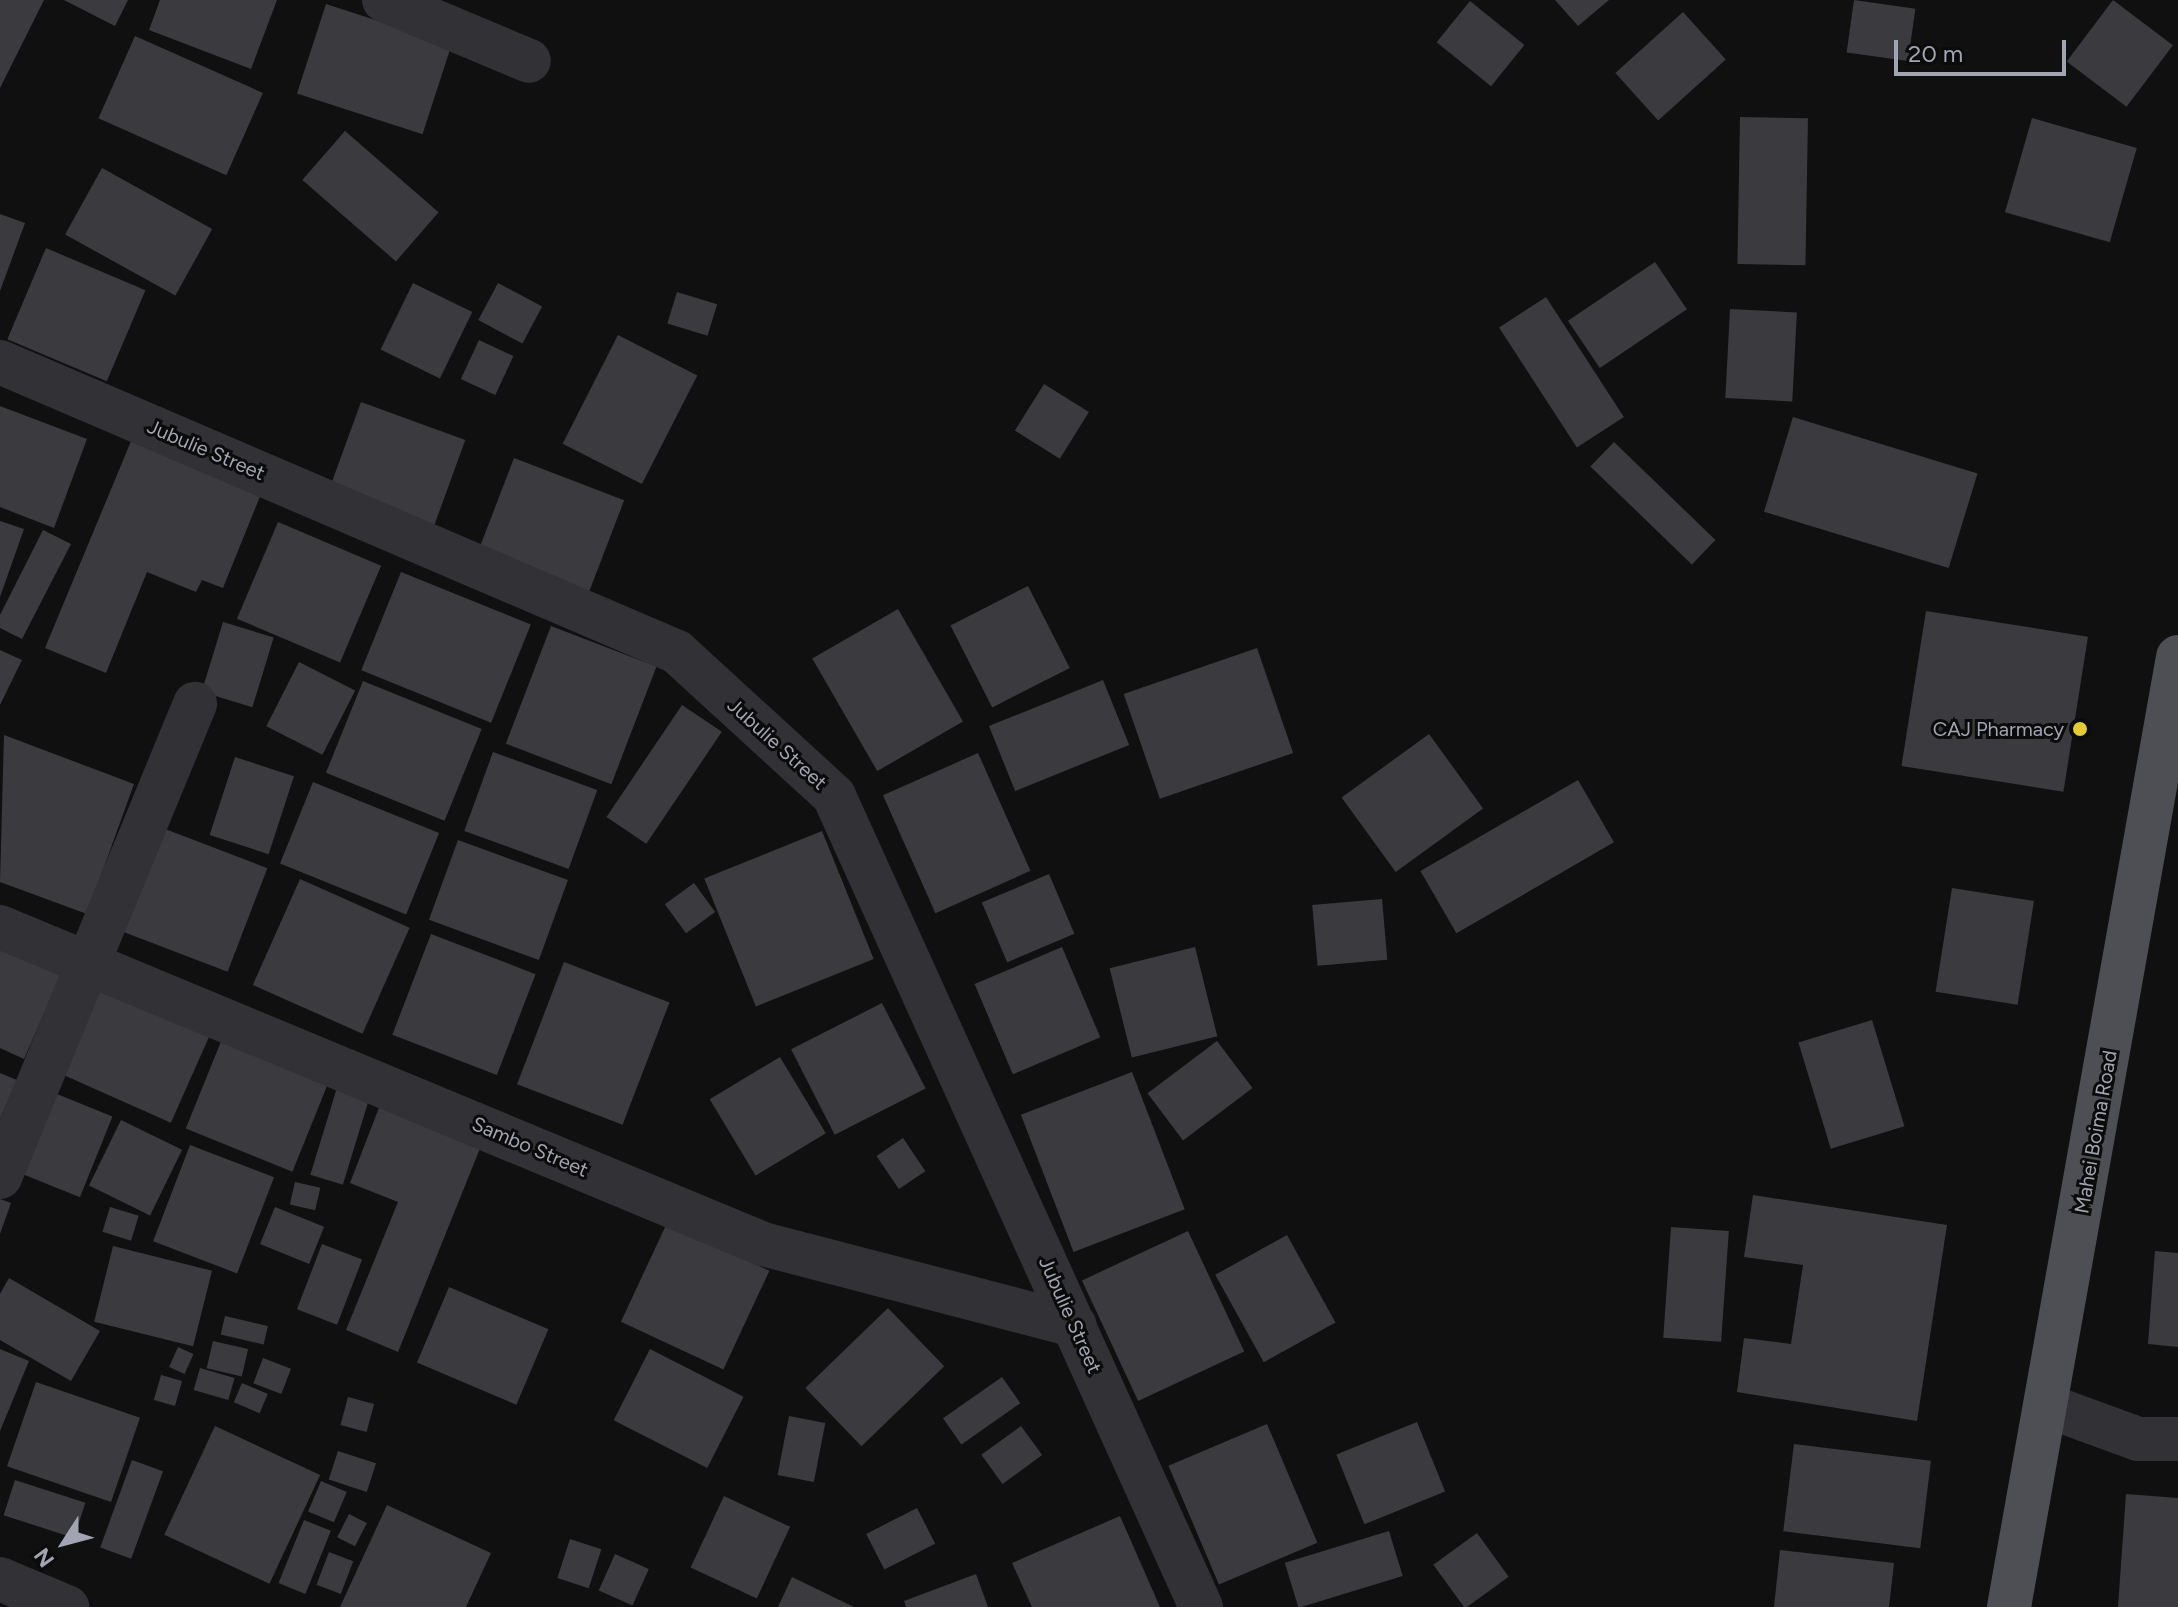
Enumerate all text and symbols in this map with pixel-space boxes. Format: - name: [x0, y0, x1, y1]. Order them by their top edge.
- scale bar: [1898, 24, 2070, 74]
- text: 20 m: [1908, 39, 1963, 68]
- street label: Jubulie Street: [144, 414, 268, 486]
- street label: Jubulie Street: [722, 693, 832, 795]
- place label: CAJ Pharmacy: [1933, 717, 2064, 741]
- marker: CAJ Pharmacy: [2071, 720, 2089, 738]
- street label: Mahei Boima Road: [2070, 1048, 2122, 1216]
- street label: Sambo Street: [468, 1112, 592, 1182]
- street label: Jubulie Street: [1034, 1253, 1106, 1377]
- north arrow: [24, 1503, 104, 1583]
- text: N: [28, 1543, 60, 1572]

